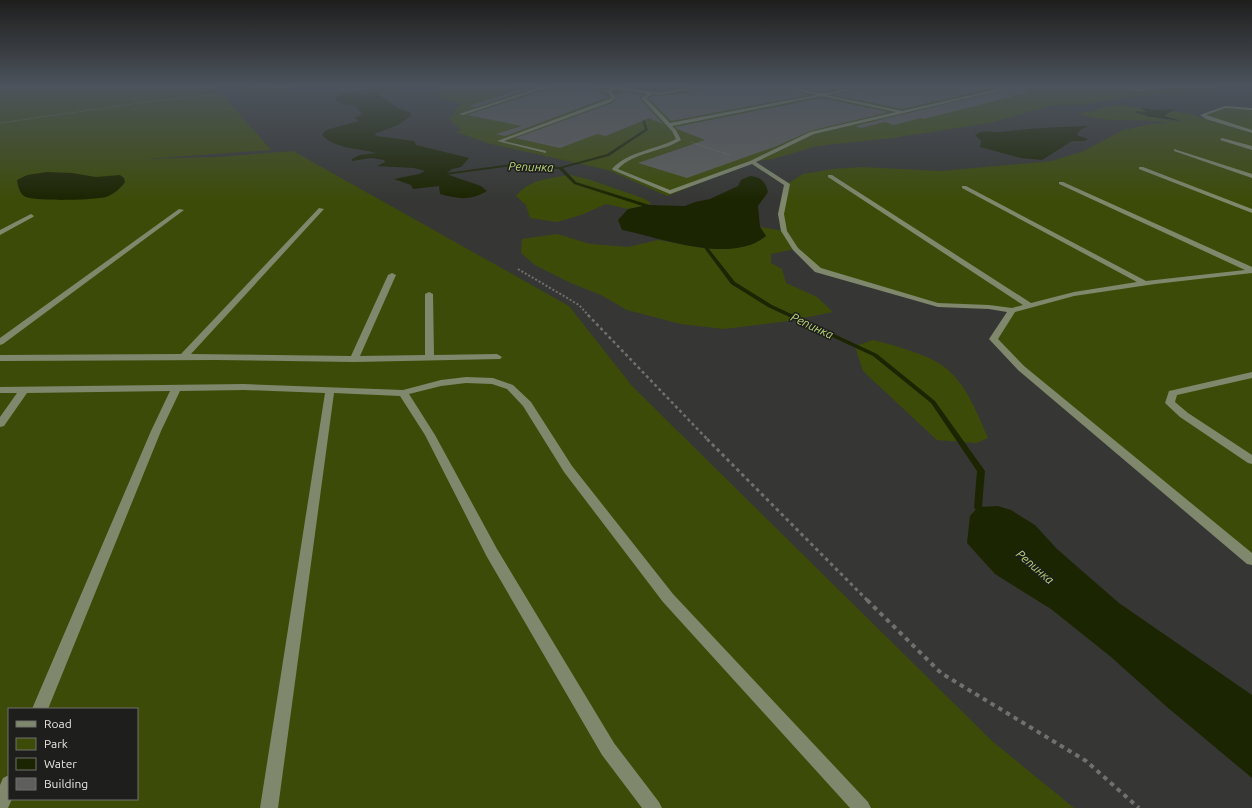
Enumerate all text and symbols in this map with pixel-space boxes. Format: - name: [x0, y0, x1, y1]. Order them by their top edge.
- water label: Репинка: [508, 159, 554, 174]
- water label: Репинка: [789, 310, 836, 341]
- water label: Репинка: [1014, 547, 1057, 587]
- legend: [8, 708, 138, 800]
- text: Road: [44, 717, 72, 730]
- text: Park: [44, 737, 68, 750]
- text: Water: [44, 757, 77, 770]
- text: Building: [44, 777, 88, 790]

